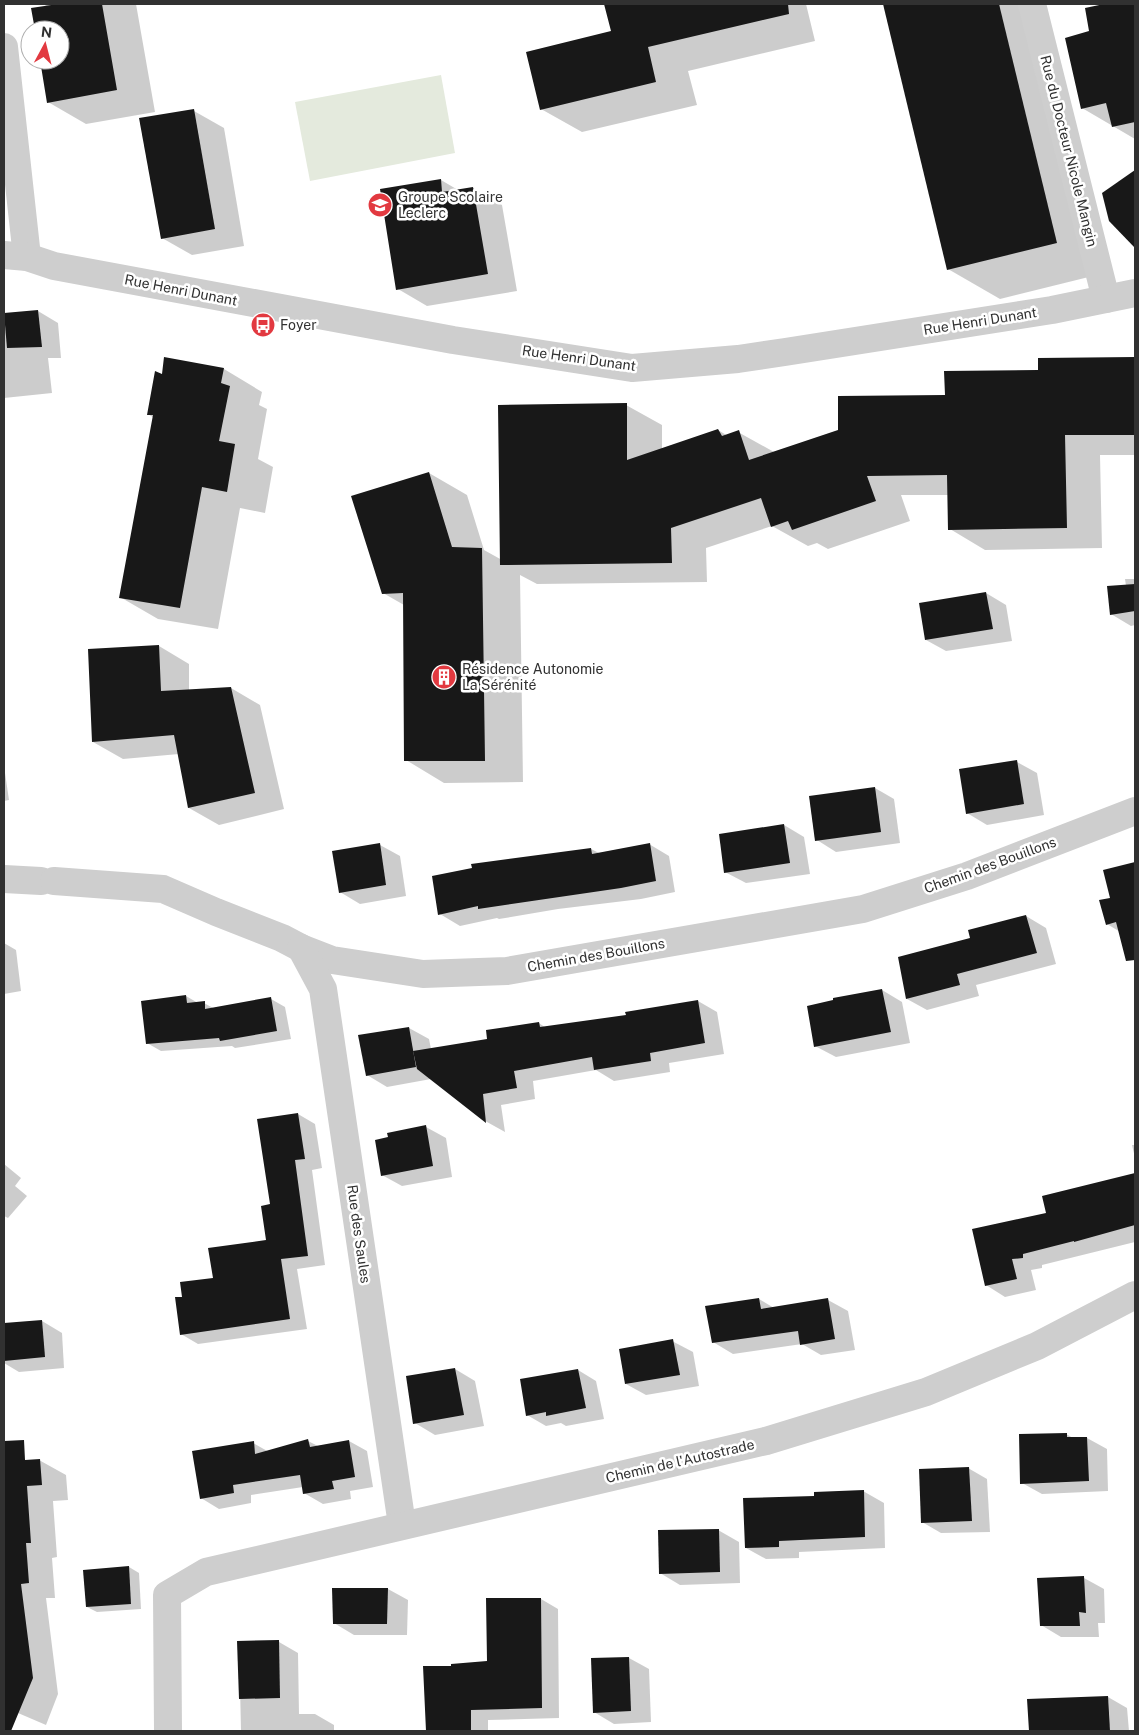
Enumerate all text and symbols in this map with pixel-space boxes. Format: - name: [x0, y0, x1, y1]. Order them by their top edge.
- north arrow: [20, 20, 70, 70]
- text: N: [40, 23, 53, 41]
- street label: Rue du Docteur Nicole Mangin: [1037, 54, 1101, 248]
- place label: Groupe Scolaire Leclerc: [398, 189, 503, 221]
- school or university icon: Groupe Scolaire Leclerc: [367, 192, 393, 218]
- street label: Rue Henri Dunant: [123, 271, 239, 309]
- street label: Rue Henri Dunant: [922, 304, 1038, 338]
- bus stop icon: Foyer: [250, 312, 276, 338]
- place label: Foyer: [280, 317, 317, 333]
- street label: Rue Henri Dunant: [521, 342, 637, 374]
- place label: Résidence Autonomie La Sérénité: [462, 661, 604, 693]
- building icon: Résidence Autonomie La Sérénité: [431, 664, 457, 690]
- street label: Chemin des Bouillons: [922, 834, 1058, 896]
- street label: Chemin des Bouillons: [526, 935, 666, 975]
- street label: Rue des Saules: [344, 1184, 374, 1284]
- street label: Chemin de l'Autostrade: [604, 1436, 756, 1486]

